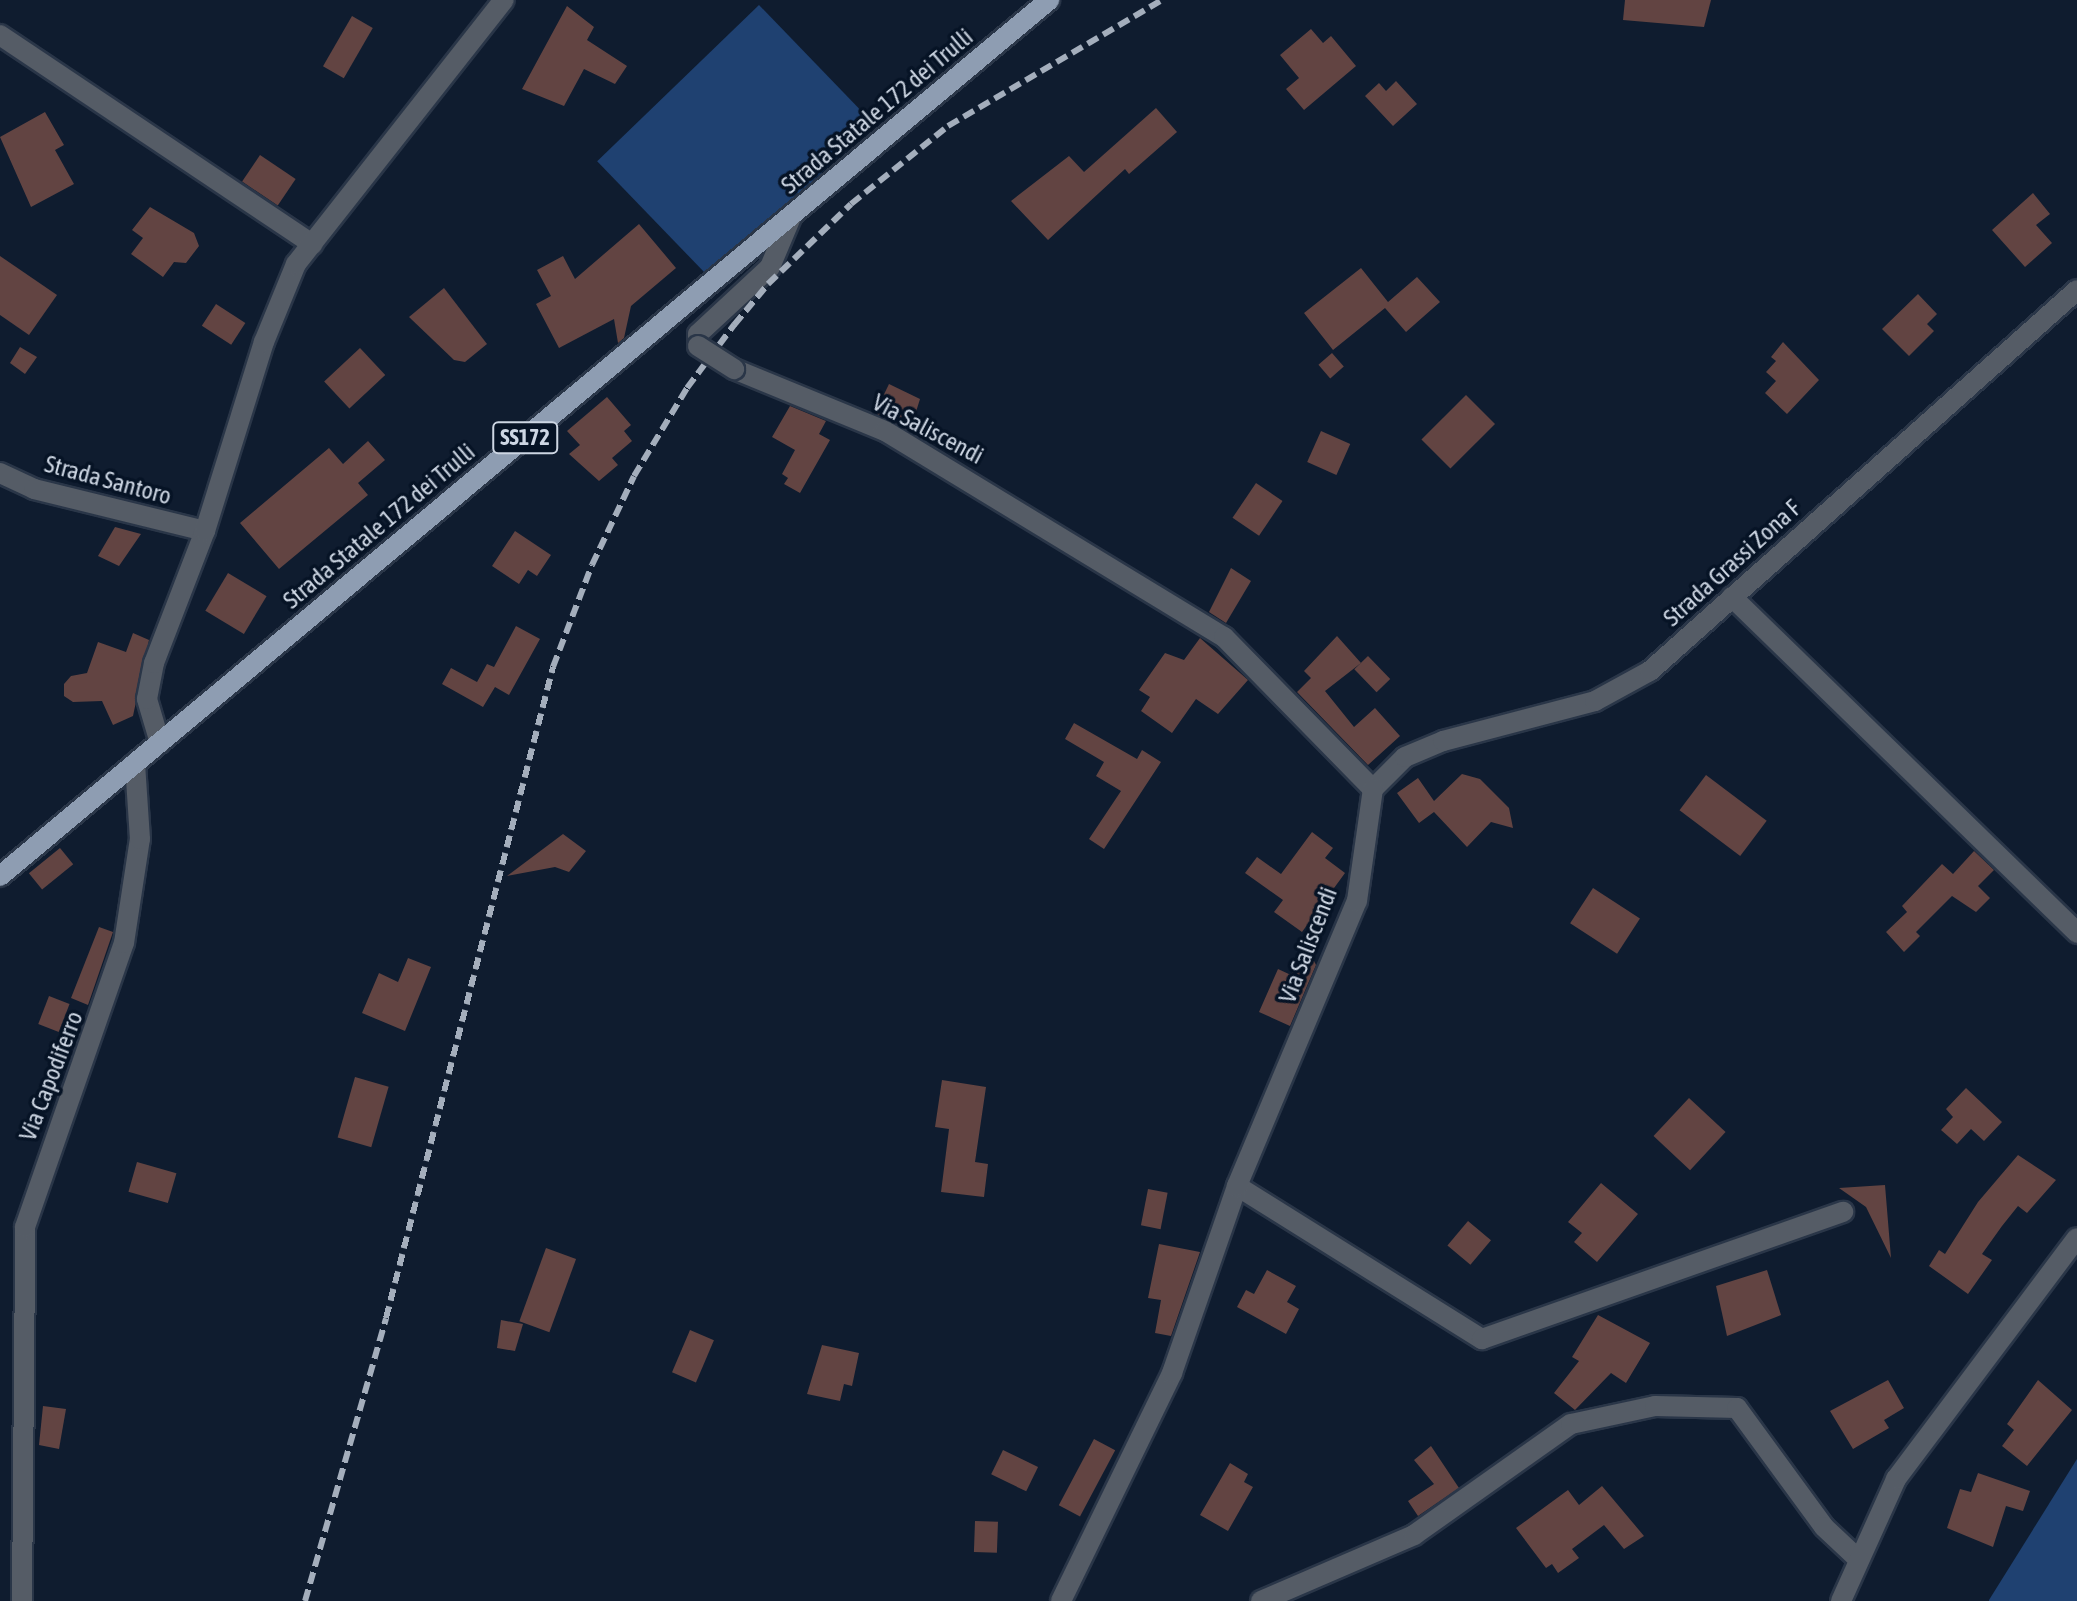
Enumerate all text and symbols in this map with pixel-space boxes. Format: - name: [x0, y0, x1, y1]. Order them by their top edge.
- street label: Strada Statale 172 dei Trulli: [775, 22, 979, 200]
- street label: Via Saliscendi: [868, 388, 988, 470]
- road number: SS172: [491, 420, 559, 456]
- street label: Strada Statale 172 dei Trulli: [277, 437, 481, 615]
- street label: Strada Santoro: [42, 449, 174, 511]
- street label: Strada Grassi Zona F: [1657, 494, 1807, 632]
- street label: Via Saliscendi: [1273, 883, 1343, 1007]
- street label: Via Capodiferro: [13, 1007, 89, 1145]

